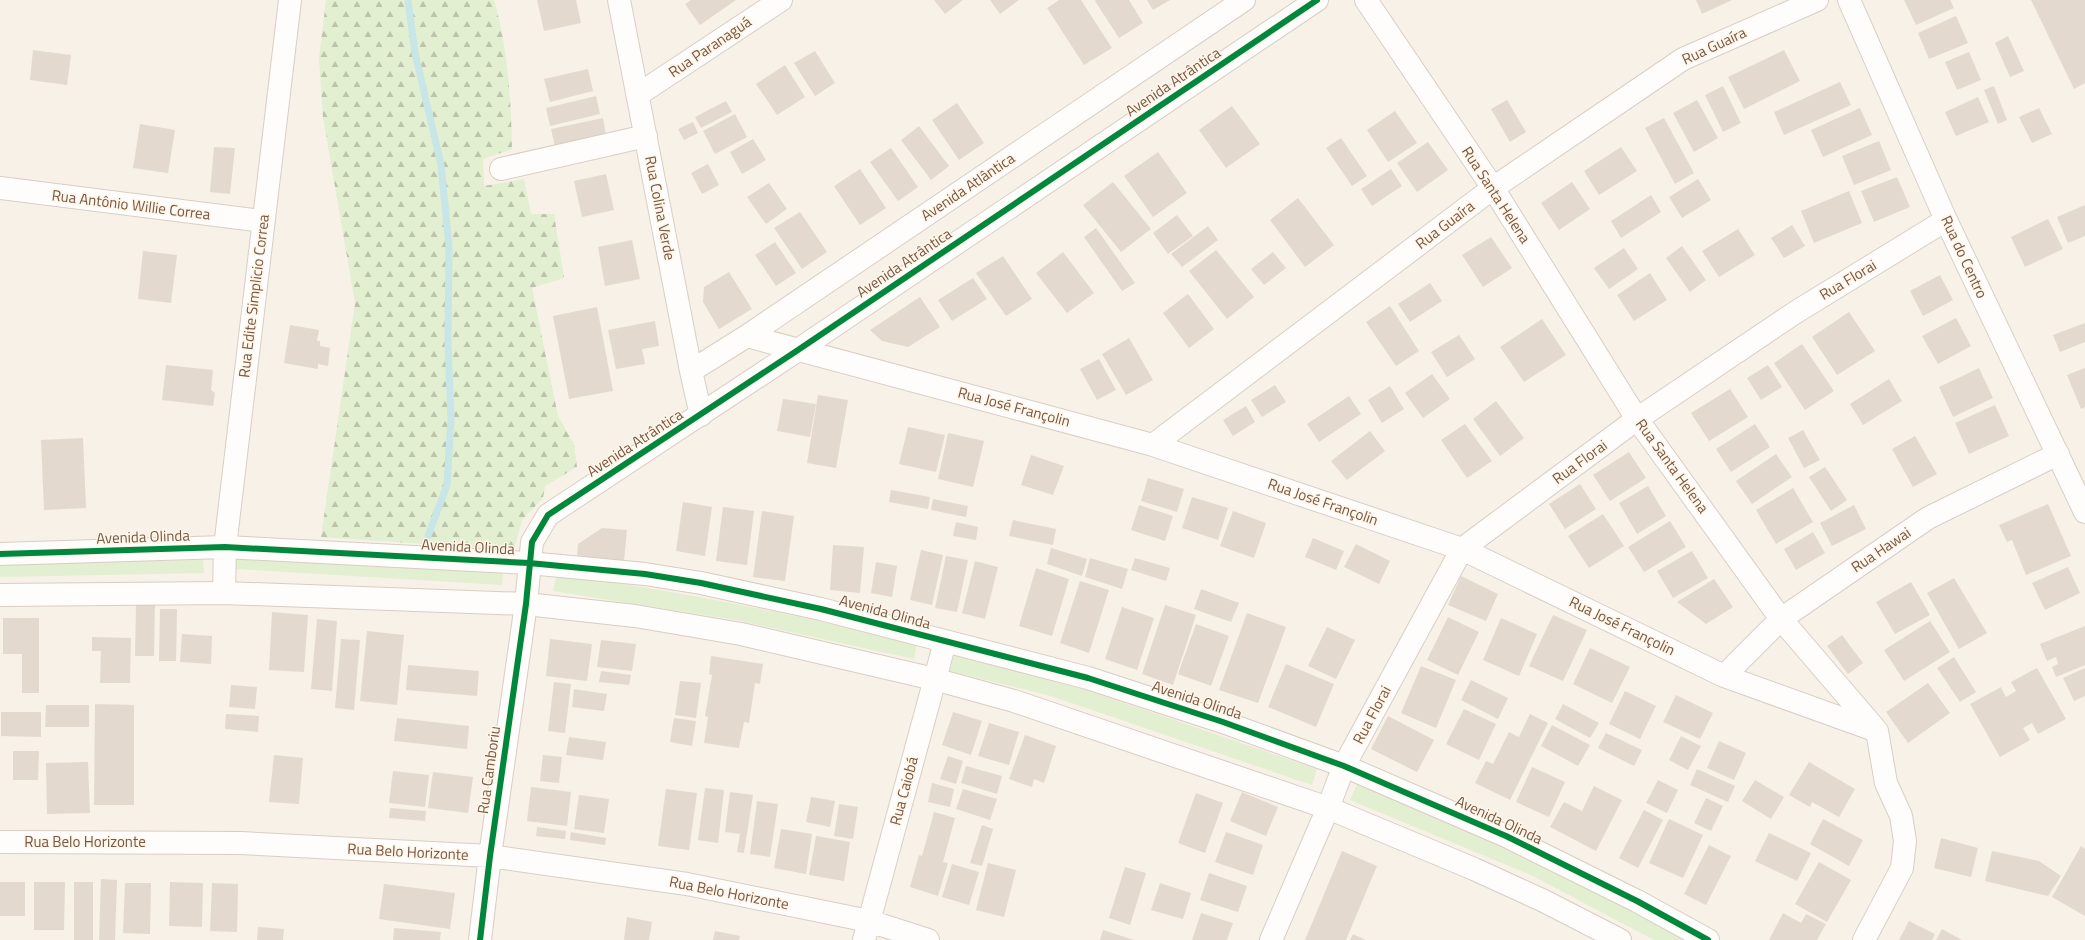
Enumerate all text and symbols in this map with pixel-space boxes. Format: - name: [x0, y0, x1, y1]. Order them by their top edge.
- street label: Rua Paranaguá: [664, 10, 756, 83]
- street label: Rua Guaíra: [1678, 20, 1750, 70]
- street label: Avenida Atrântica: [1120, 41, 1225, 122]
- street label: Rua Santa Helena: [1456, 142, 1537, 248]
- street label: Avenida Atlântica: [916, 146, 1020, 227]
- street label: Rua Colina Verde: [639, 154, 682, 262]
- street label: Rua Antônio Willie Correa: [50, 183, 212, 226]
- street label: Rua Guaíra: [1410, 194, 1479, 254]
- street label: Rua Edite Simplicio Correa: [232, 212, 275, 379]
- street label: Rua do Centro: [1935, 212, 1994, 302]
- street label: Avenida Atrântica: [851, 222, 956, 303]
- street label: Rua Florai: [1815, 253, 1881, 306]
- street label: Rua José Françolin: [955, 380, 1073, 433]
- street label: Avenida Atrântica: [582, 403, 688, 482]
- street label: Rua Santa Helena: [1630, 414, 1715, 518]
- street label: Rua Florai: [1547, 434, 1612, 489]
- street label: Rua José Françolin: [1265, 472, 1382, 531]
- street label: Rua Hawai: [1846, 521, 1915, 578]
- street label: Avenida Olinda: [96, 523, 191, 550]
- street label: Avenida Olinda: [421, 533, 516, 560]
- street label: Avenida Olinda: [837, 588, 934, 635]
- street label: Rua José Françolin: [1565, 590, 1679, 661]
- street label: Avenida Olinda: [1149, 674, 1246, 725]
- street label: Rua Florai: [1347, 681, 1397, 748]
- street label: Rua Camboriu: [471, 725, 506, 815]
- street label: Rua Caiobá: [883, 753, 924, 828]
- street label: Avenida Olinda: [1452, 789, 1547, 850]
- street label: Rua Belo Horizonte: [24, 830, 146, 853]
- street label: Rua Belo Horizonte: [347, 837, 469, 866]
- street label: Rua Belo Horizonte: [667, 870, 791, 915]

